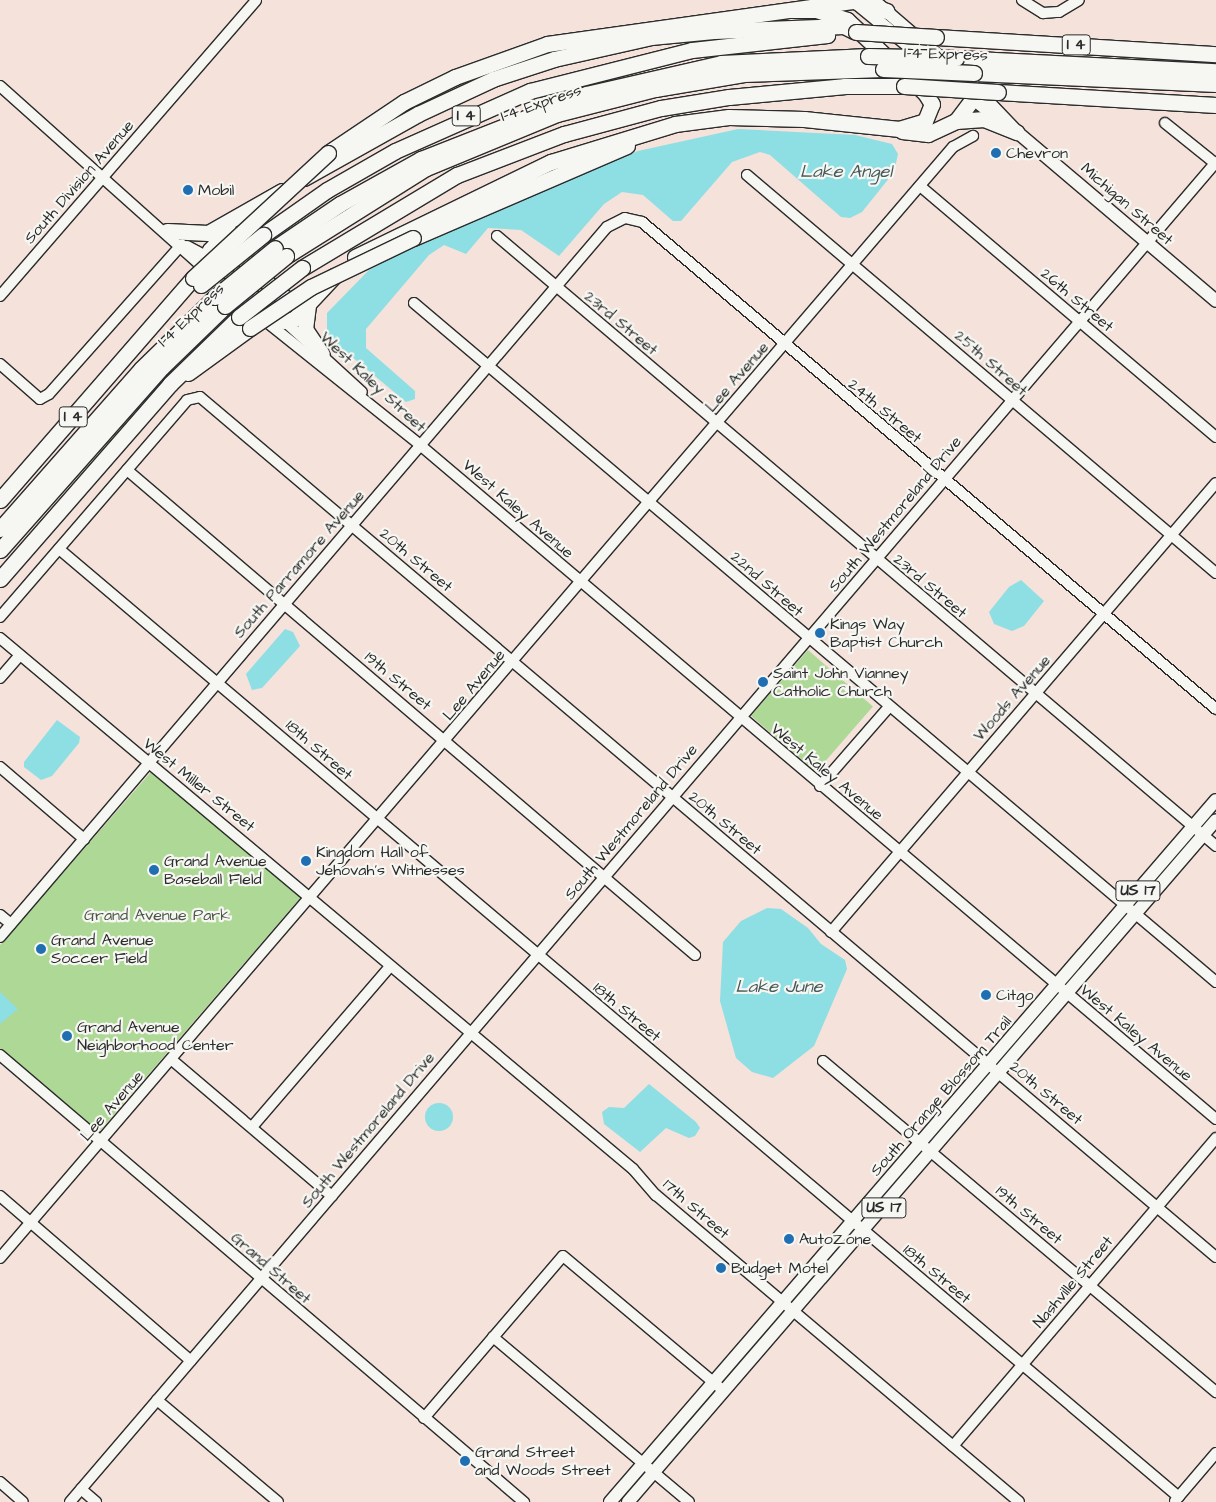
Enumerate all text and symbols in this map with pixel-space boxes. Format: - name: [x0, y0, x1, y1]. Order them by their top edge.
- road number: I 4: [1061, 32, 1091, 58]
- street label: I-4 Express: [904, 43, 988, 65]
- street label: I-4 Express: [498, 80, 584, 126]
- road number: I 4: [451, 104, 481, 128]
- street label: South Division Avenue: [20, 116, 138, 248]
- place label: Chevron: [1006, 143, 1068, 163]
- marker: Chevron: [990, 147, 1002, 159]
- street label: Michigan Street: [1077, 159, 1177, 249]
- water label: Lake Angel: [800, 161, 892, 183]
- place label: Mobil: [198, 180, 234, 200]
- marker: Mobil: [182, 184, 194, 196]
- street label: 26th Street: [1037, 264, 1117, 336]
- street label: I-4 Express: [154, 279, 228, 351]
- street label: 23rd Street: [580, 287, 662, 359]
- street label: 25th Street: [950, 326, 1032, 400]
- street label: West Kaley Street: [316, 328, 430, 436]
- street label: Lee Avenue: [701, 338, 773, 416]
- street label: 24th Street: [844, 375, 926, 447]
- road number: I 4: [58, 404, 88, 430]
- street label: South Westmoreland Drive: [824, 432, 966, 596]
- street label: West Kaley Avenue: [459, 456, 577, 562]
- street label: South Parramore Avenue: [230, 486, 368, 642]
- street label: 20th Street: [376, 524, 456, 596]
- street label: 22nd Street: [727, 547, 807, 621]
- street label: 23rd Street: [889, 550, 971, 622]
- place label: Kings Way Baptist Church: [830, 614, 942, 652]
- marker: Kings Way Baptist Church: [814, 627, 826, 639]
- street label: Lee Avenue: [439, 646, 509, 724]
- street label: 19th Street: [361, 648, 435, 714]
- street label: Woods Avenue: [969, 651, 1055, 745]
- place label: Saint John Vianney Catholic Church: [773, 663, 909, 701]
- marker: Saint John Vianney Catholic Church: [757, 676, 769, 688]
- street label: 18th Street: [282, 716, 356, 784]
- street label: West Kaley Avenue: [767, 719, 887, 825]
- street label: West Miller Street: [139, 734, 259, 836]
- street label: South Westmoreland Drive: [560, 740, 702, 904]
- street label: 20th Street: [685, 787, 765, 859]
- place label: Kingdom Hall of Jehovah's Witnesses: [316, 842, 465, 880]
- place label: Grand Avenue Baseball FIeld: [164, 851, 267, 889]
- marker: Kingdom Hall of Jehovah's Witnesses: [300, 855, 312, 867]
- marker: Grand Avenue Baseball FIeld: [148, 864, 160, 876]
- road number: US 17: [1114, 878, 1162, 904]
- park label: Grand Avenue Park: [84, 905, 230, 925]
- place label: Grand Avenue Soccer Field: [51, 930, 154, 968]
- marker: Grand Avenue Soccer Field: [35, 943, 47, 955]
- water label: Lake June: [735, 976, 823, 998]
- street label: 18th Street: [589, 978, 665, 1046]
- street label: West Kaley Avenue: [1076, 980, 1196, 1086]
- place label: Citgo: [996, 985, 1033, 1005]
- marker: Citgo: [980, 989, 992, 1001]
- street label: South Orange Blossom Trail: [866, 1012, 1016, 1180]
- place label: Grand Avenue Neighborhood Center: [77, 1017, 234, 1055]
- marker: Grand Avenue Neighborhood Center: [61, 1030, 73, 1042]
- street label: South Westmoreland Drive: [297, 1048, 439, 1212]
- street label: 20th Street: [1006, 1057, 1086, 1129]
- street label: Lee Avenue: [76, 1067, 148, 1145]
- street label: 17th Street: [659, 1175, 733, 1243]
- street label: 19th Street: [992, 1182, 1066, 1248]
- road number: US 17: [860, 1196, 908, 1220]
- street label: Grand Street: [227, 1228, 315, 1308]
- place label: AutoZone: [799, 1229, 871, 1249]
- street label: Nashville Street: [1029, 1232, 1117, 1332]
- marker: AutoZone: [783, 1233, 795, 1245]
- street label: 18th Street: [899, 1240, 975, 1308]
- place label: Budget Motel: [731, 1258, 828, 1278]
- marker: Budget Motel: [715, 1262, 727, 1274]
- place label: Grand Street and Woods Street: [475, 1442, 611, 1480]
- marker: Grand Street and Woods Street: [459, 1455, 471, 1467]

